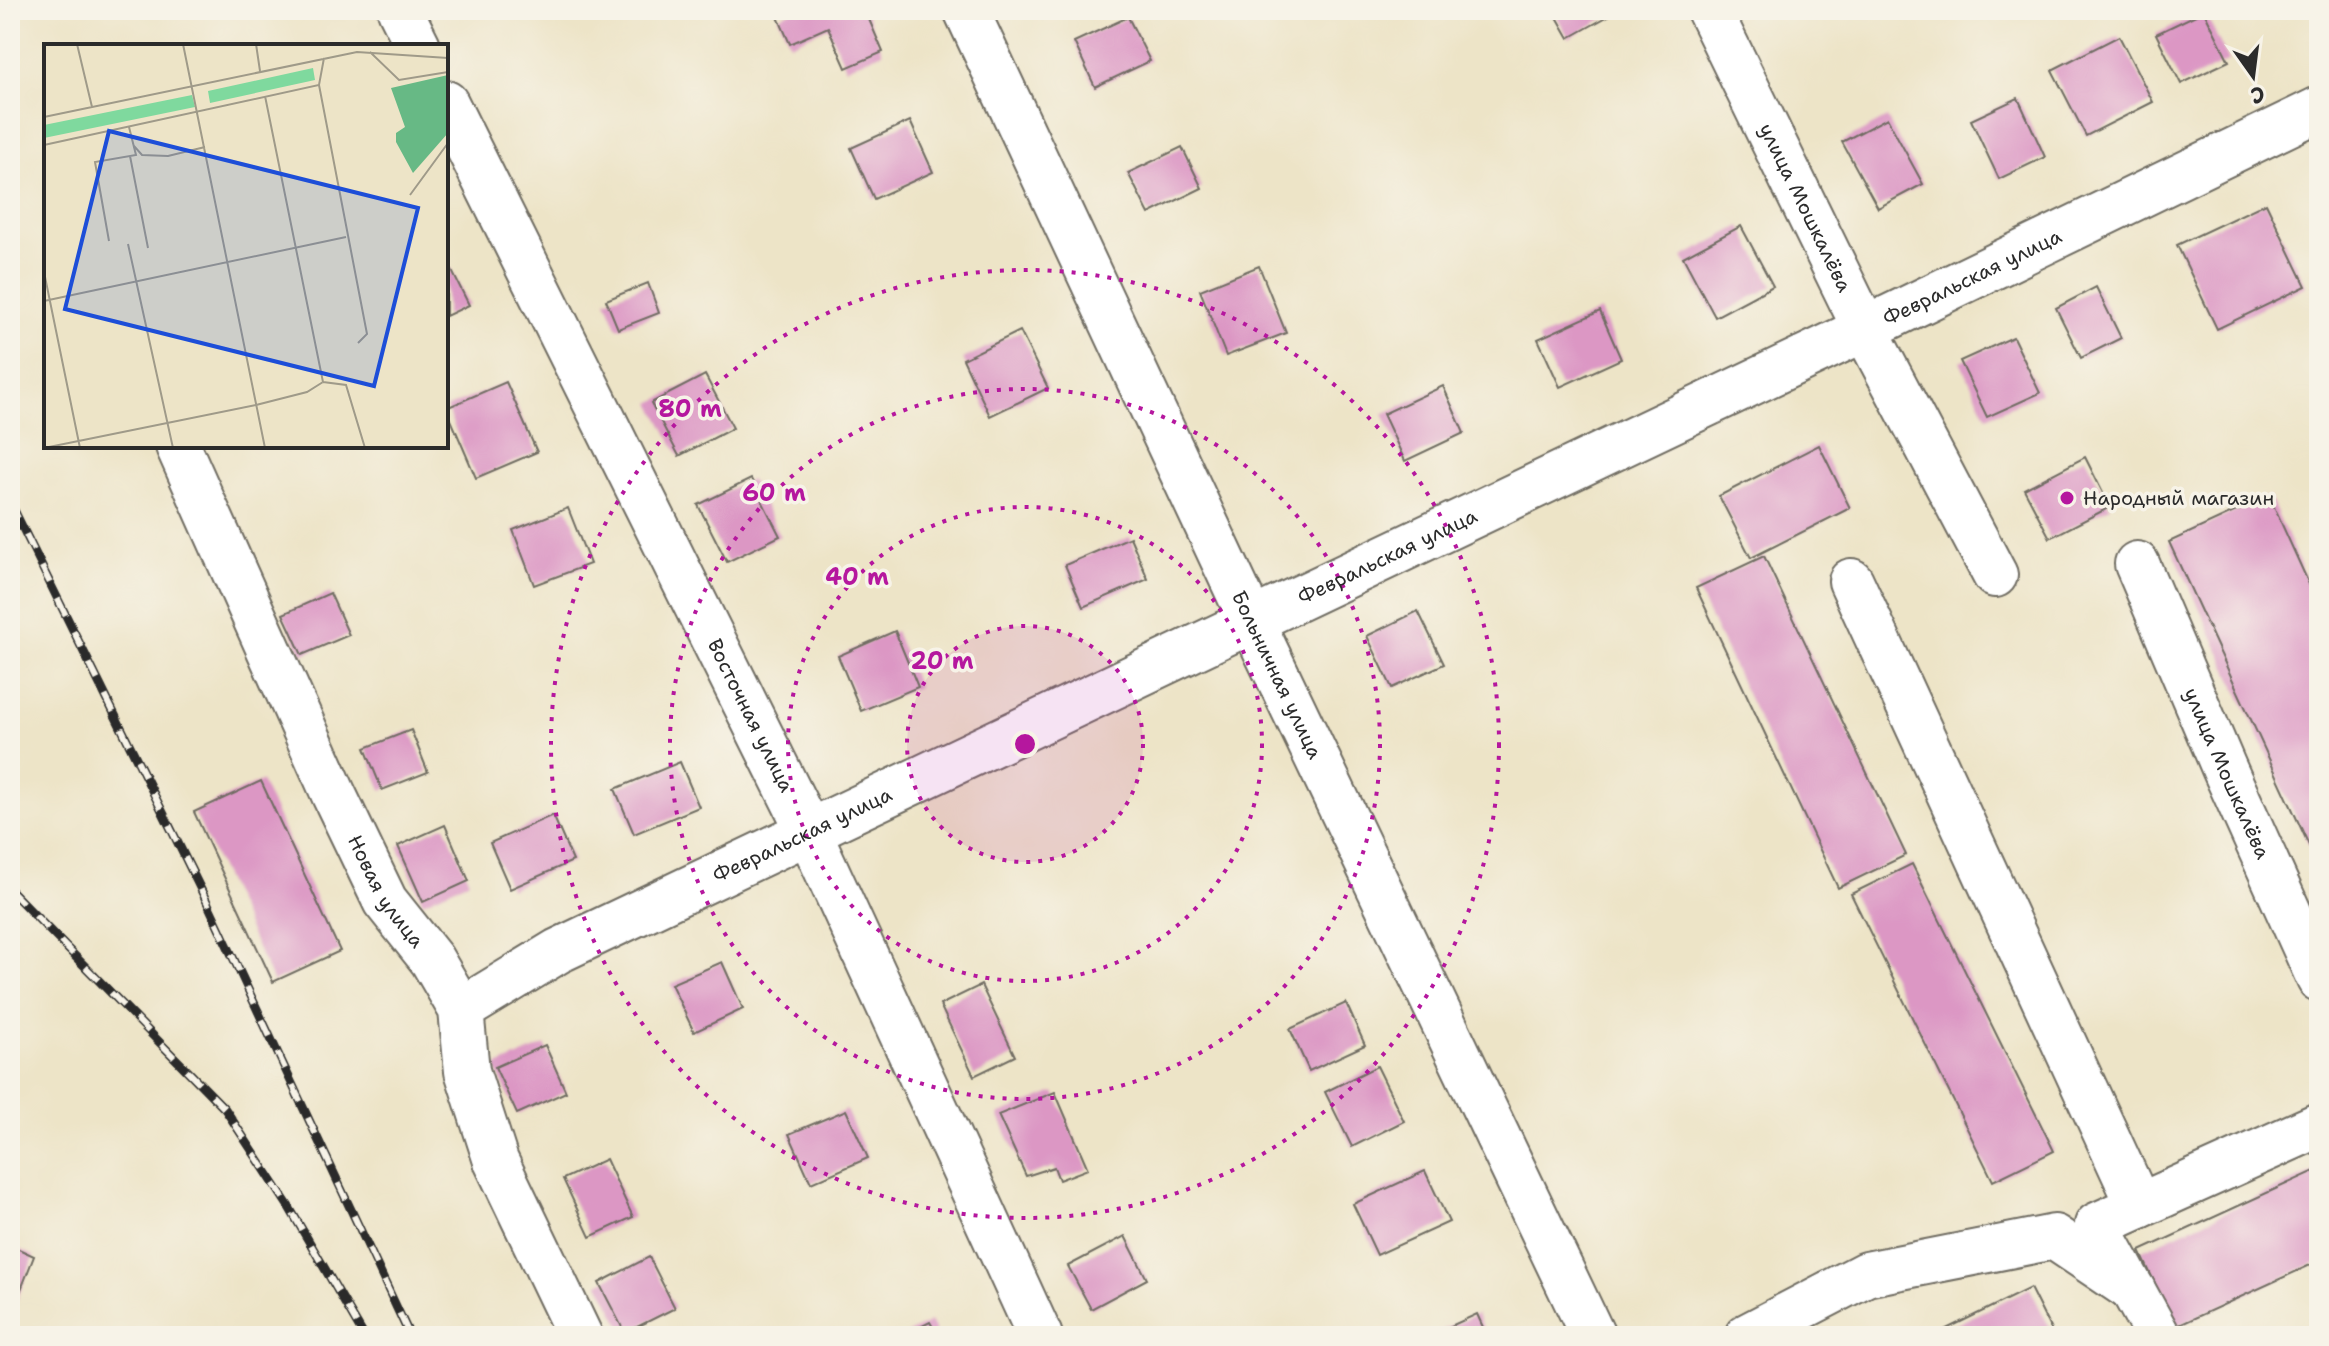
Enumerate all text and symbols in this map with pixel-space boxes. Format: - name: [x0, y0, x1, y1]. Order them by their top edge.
- north arrow: [2213, 36, 2293, 116]
- inset map: [44, 44, 448, 448]
- text: С: [2248, 79, 2268, 111]
- street label: улица Мошкалёва: [1753, 119, 1858, 297]
- street label: Февральская улица: [1878, 223, 2066, 331]
- text: 80 m: [658, 393, 722, 425]
- text: 60 m: [742, 477, 806, 509]
- place label: Народный магазин: [2083, 485, 2274, 511]
- marker: Народный магазин: [2058, 489, 2076, 507]
- street label: Февральская улица: [1293, 502, 1482, 610]
- text: 40 m: [825, 561, 889, 593]
- street label: Больничная улица: [1226, 586, 1329, 764]
- street label: Восточная улица: [702, 634, 800, 797]
- text: 20 m: [910, 645, 974, 677]
- street label: улица Мошкалёва: [2178, 684, 2277, 864]
- centre of rings: [1011, 730, 1039, 758]
- street label: Февральская улица: [708, 781, 897, 889]
- street label: Новая улица: [342, 831, 430, 953]

